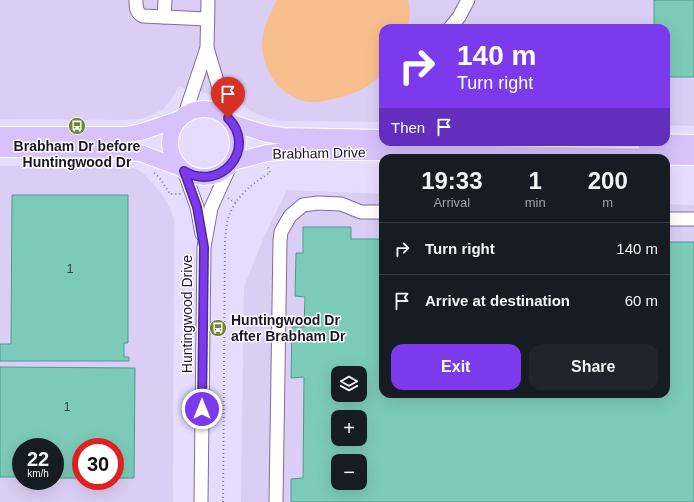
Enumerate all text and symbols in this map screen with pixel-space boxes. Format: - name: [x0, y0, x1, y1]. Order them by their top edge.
- icon: right: [391, 40, 443, 92]
- text: 140 m: [457, 40, 536, 71]
- text: Turn right: [457, 73, 533, 93]
- pin: [211, 77, 245, 118]
- icon: arrive: [217, 83, 239, 105]
- bus stop icon: Brabham Dr before Huntingwood Dr: [67, 116, 87, 136]
- icon: arrive: [433, 116, 455, 138]
- text: Then: [391, 119, 425, 136]
- place label: Brabham Dr before Huntingwood Dr: [14, 138, 141, 170]
- street label: Brabham Drive: [272, 144, 366, 162]
- text: 19:33: [421, 167, 483, 194]
- text: 1: [528, 167, 542, 194]
- text: 200: [588, 167, 628, 194]
- text: Arrival: [433, 195, 470, 210]
- text: min: [525, 195, 546, 210]
- text: m: [602, 195, 613, 210]
- icon: right: [391, 238, 413, 260]
- text: Turn right: [425, 240, 495, 257]
- text: 140 m: [616, 240, 658, 257]
- street label: Huntingwood Drive: [179, 255, 195, 373]
- house number: 1: [67, 262, 74, 276]
- icon: arrive: [391, 290, 413, 312]
- text: Arrive at destination: [425, 292, 570, 309]
- text: 60 m: [625, 292, 658, 309]
- place label: Huntingwood Dr after Brabham Dr: [231, 312, 346, 344]
- bus stop icon: Huntingwood Dr after Brabham Dr: [208, 318, 228, 338]
- button: Exit: [391, 344, 521, 390]
- button: Share: [529, 344, 658, 390]
- map controls: [331, 366, 367, 490]
- button: layers: [331, 366, 367, 402]
- position arrow: [181, 388, 223, 430]
- house number: 1: [64, 400, 71, 414]
- button: +: [331, 410, 367, 446]
- speed limit sign: 30: [72, 438, 124, 490]
- text: 22: [27, 448, 49, 470]
- button: −: [331, 454, 367, 490]
- text: km/h: [27, 468, 49, 479]

